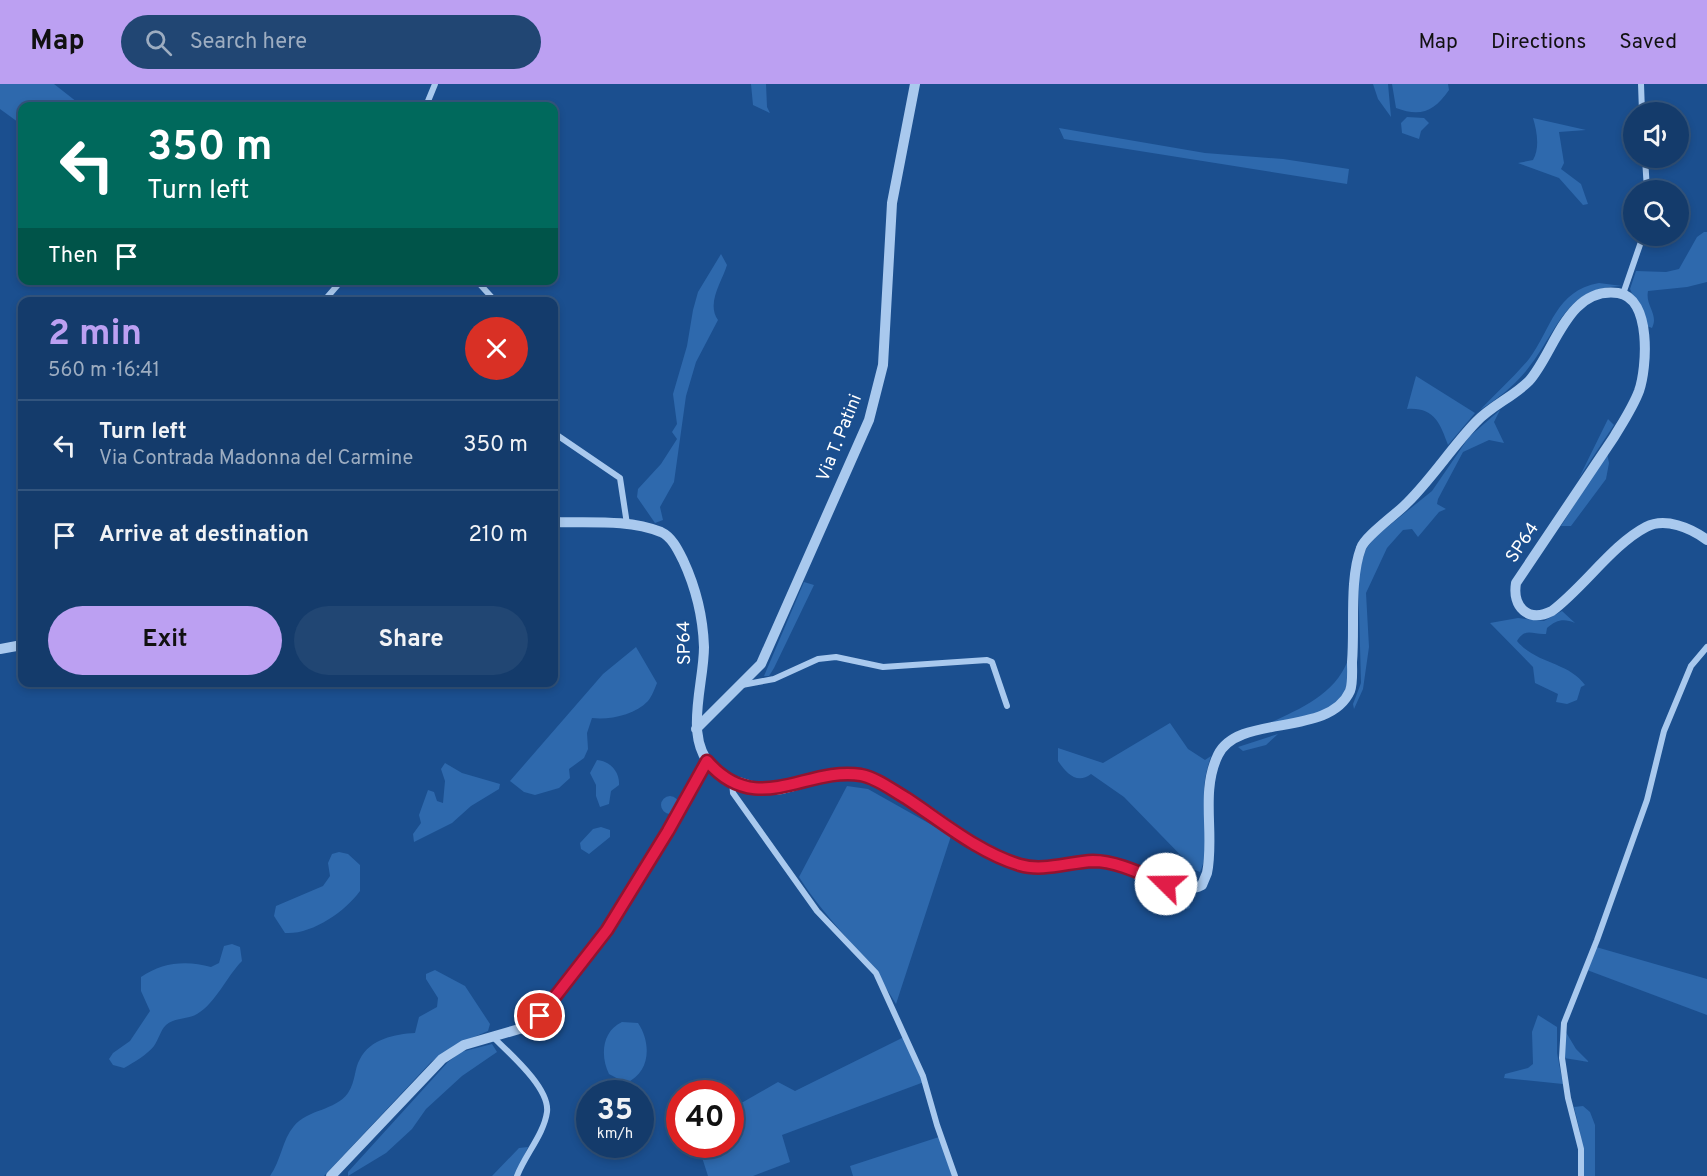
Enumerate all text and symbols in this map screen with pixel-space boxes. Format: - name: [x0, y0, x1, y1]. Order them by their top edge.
- search box: [121, 15, 541, 69]
- text: Map: [30, 24, 85, 60]
- icon: search: [142, 26, 175, 59]
- text: Search here: [190, 29, 307, 56]
- text: Map: [1418, 29, 1458, 56]
- text: Directions: [1491, 29, 1586, 56]
- text: Saved: [1619, 29, 1677, 56]
- map controls: [1623, 102, 1689, 246]
- button: sound: [1623, 102, 1689, 168]
- text: 350 m: [147, 122, 273, 175]
- icon: left: [48, 126, 126, 204]
- text: Turn left: [147, 174, 249, 208]
- button: search: [1623, 180, 1689, 246]
- icon: arrive: [110, 240, 143, 273]
- text: Then: [48, 243, 98, 270]
- text: 2 min: [48, 312, 142, 358]
- button: close: [465, 317, 528, 380]
- text: 560 m · 16:41: [48, 358, 160, 384]
- street label: Via T. Patini: [812, 391, 868, 485]
- text: Turn left: [99, 419, 187, 446]
- icon: left: [48, 429, 81, 462]
- text: 350 m: [463, 432, 528, 459]
- text: Via Contrada Madonna del Carmine: [99, 446, 413, 472]
- street label: SP64: [1501, 518, 1545, 568]
- icon: arrive: [48, 519, 81, 552]
- text: Arrive at destination: [99, 522, 309, 549]
- text: 210 m: [468, 522, 528, 549]
- button: Exit: [48, 606, 282, 675]
- button: Share: [294, 606, 528, 675]
- street label: SP64: [673, 621, 697, 665]
- position arrow: [1134, 852, 1198, 916]
- pin: [514, 990, 565, 1041]
- icon: arrive: [523, 999, 556, 1032]
- speed limit sign: 40: [666, 1080, 744, 1158]
- text: 35: [597, 1093, 633, 1130]
- text: km/h: [597, 1125, 633, 1144]

